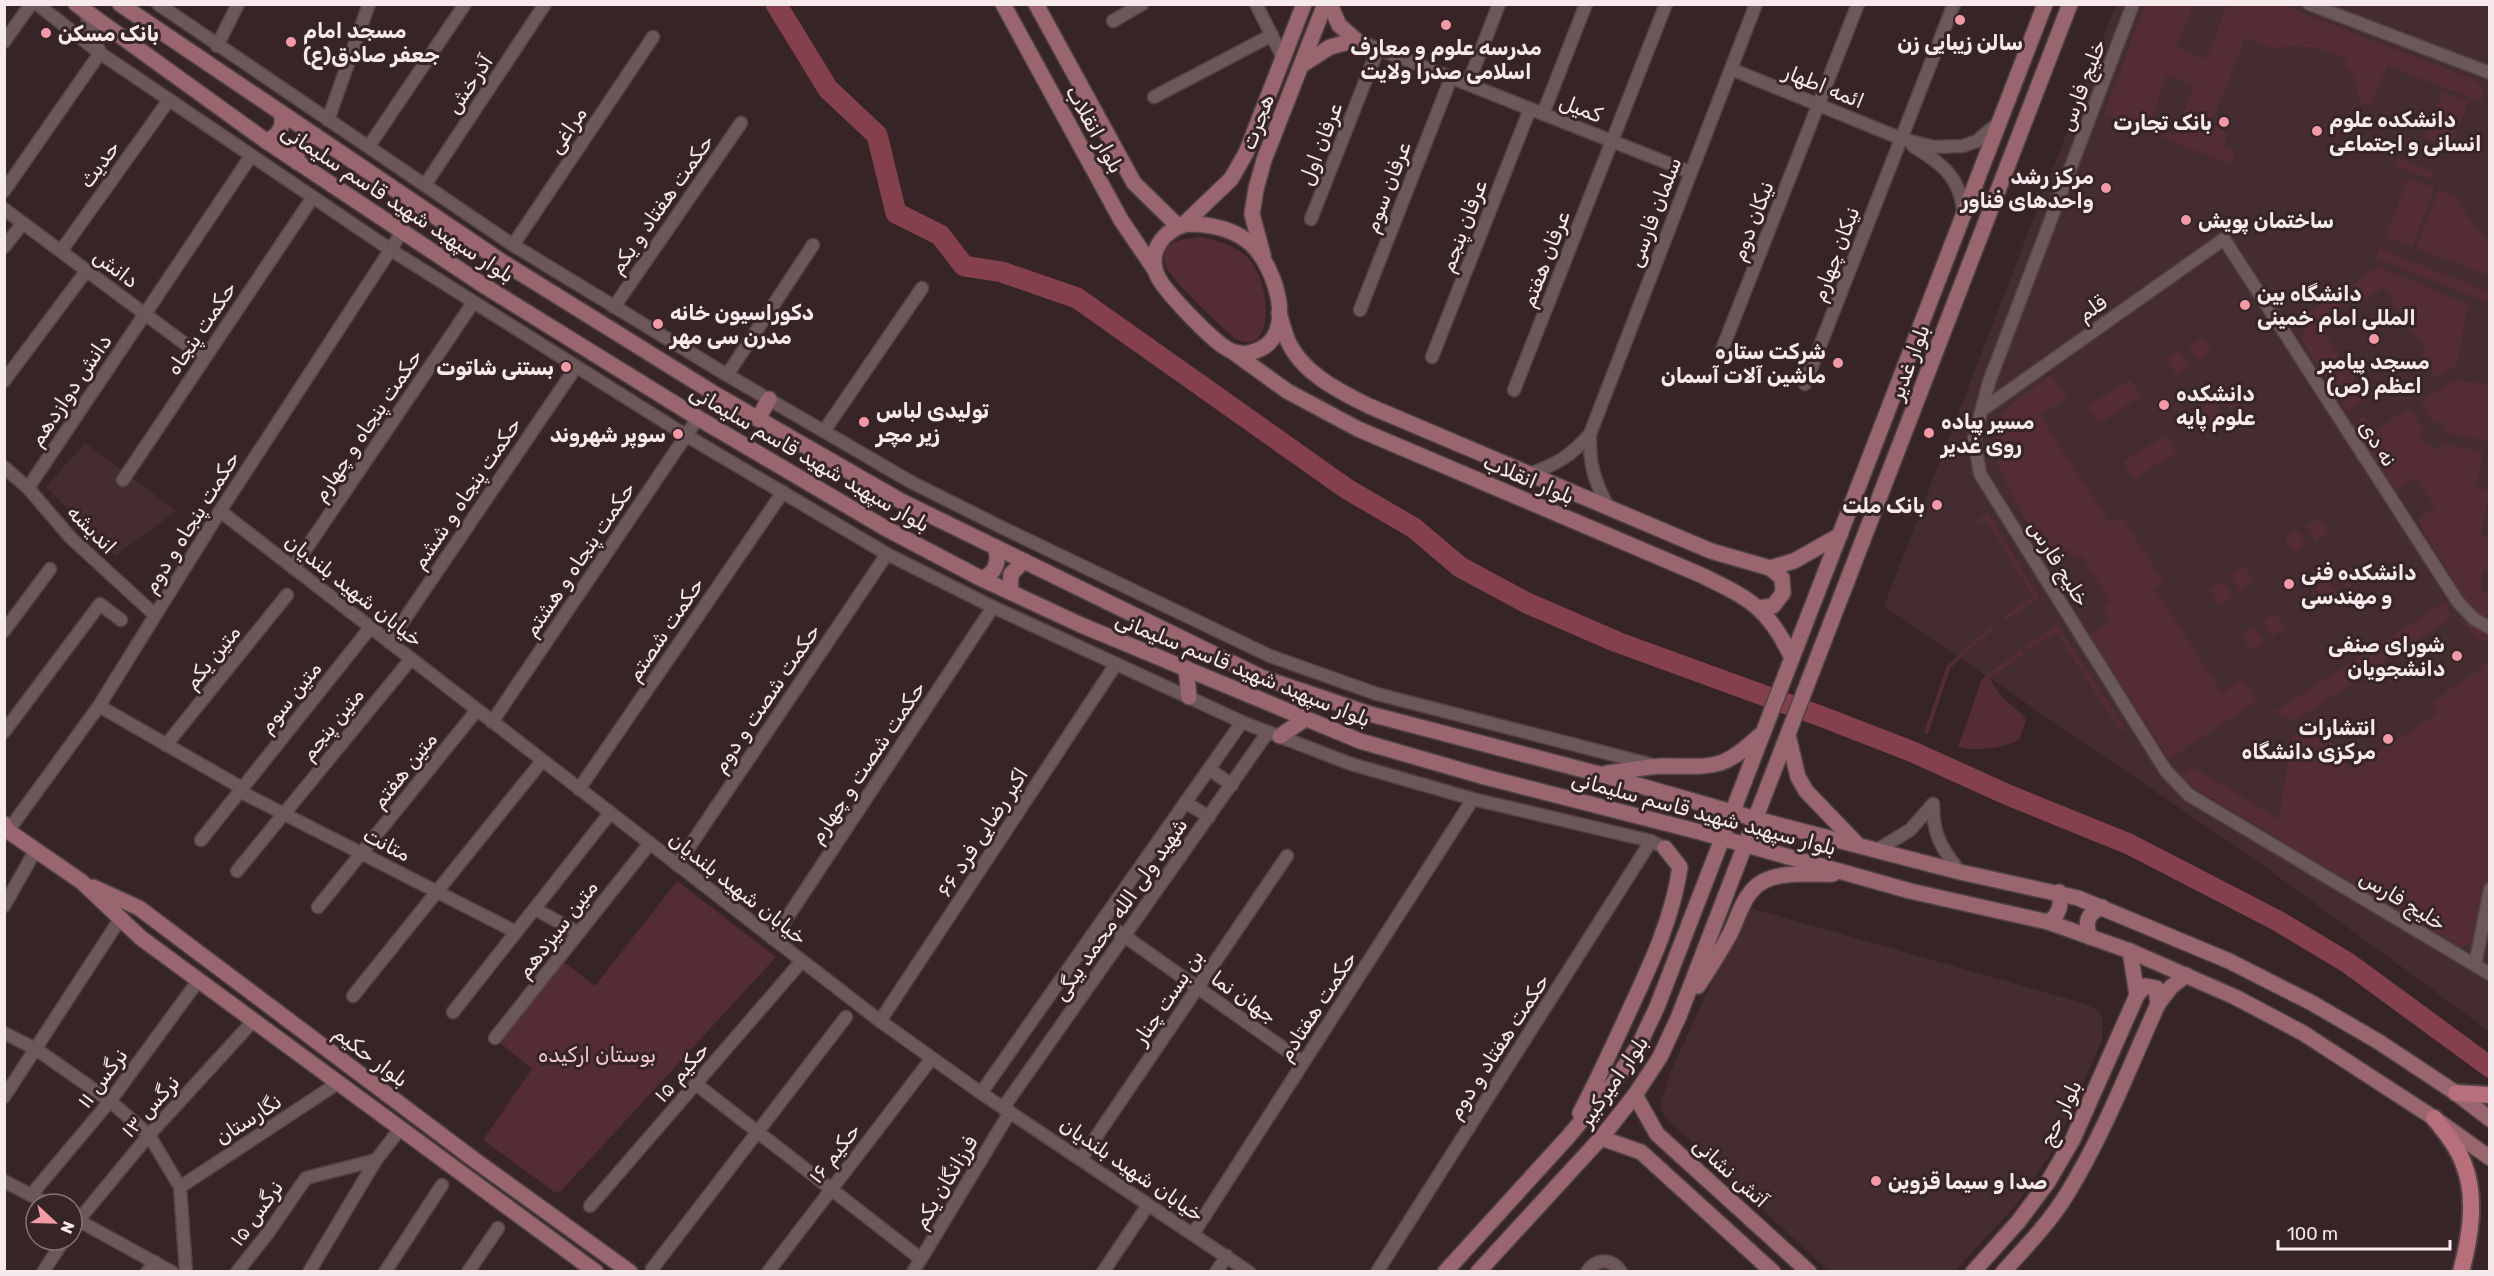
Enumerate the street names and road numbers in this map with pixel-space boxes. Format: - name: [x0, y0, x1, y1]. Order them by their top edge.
- street label: خلیج فارس: [2053, 36, 2113, 135]
- street label: آذرخش: [440, 50, 498, 118]
- street label: ائمه اطهار: [1778, 58, 1868, 113]
- street label: بلوار انقلاب: [1061, 81, 1129, 177]
- street label: کمیل: [1556, 88, 1607, 128]
- street label: هجرت: [1235, 91, 1279, 153]
- street label: عرفان اول: [1293, 99, 1348, 189]
- street label: مراغی: [542, 102, 592, 158]
- street label: بلوار سپهبد شهید قاسم سلیمانی: [276, 118, 519, 289]
- street label: حکمت هفتاد و یکم: [604, 129, 720, 280]
- street label: حدیث: [73, 135, 125, 193]
- street label: عرفان سوم: [1358, 138, 1417, 236]
- street label: سلمان فارسی: [1622, 153, 1686, 271]
- street label: عرفان پنجم: [1434, 176, 1494, 276]
- street label: نیکان دوم: [1725, 178, 1780, 265]
- street label: نیکان چهارم: [1806, 203, 1865, 305]
- street label: عرفان هفتم: [1515, 207, 1577, 311]
- street label: دانش: [88, 243, 144, 293]
- street label: حکمت پنجاه: [161, 276, 243, 381]
- street label: قلم: [2072, 289, 2113, 329]
- street label: بلوار غدیر: [1882, 321, 1935, 405]
- street label: دانش دوازدهم: [23, 329, 118, 452]
- street label: حکمت پنجاه و چهارم: [307, 344, 429, 507]
- street label: بلوار سپهبد شهید قاسم سلیمانی: [685, 379, 934, 539]
- street label: حکمت پنجاه و ششم: [406, 412, 528, 575]
- street label: نه دی: [2354, 415, 2402, 471]
- street label: حکمت پنجاه و دوم: [137, 447, 246, 599]
- street label: بلوار انقلاب: [1480, 449, 1578, 509]
- street label: حکمت پنجاه و هشتم: [518, 477, 642, 642]
- street label: اندیشه: [62, 499, 122, 559]
- street label: خلیج فارس: [2021, 516, 2095, 612]
- street label: خیابان شهید بلندیان: [280, 528, 428, 652]
- street label: حکمت شصتم: [621, 572, 711, 687]
- street label: بلوار سپهبد شهید قاسم سلیمانی: [1111, 606, 1374, 734]
- street label: حکمت شصت و دوم: [707, 619, 826, 778]
- street label: متین یکم: [179, 620, 247, 695]
- street label: متین سوم: [254, 656, 327, 739]
- street label: حکمت شصت و چهارم: [804, 676, 931, 848]
- street label: متین پنجم: [295, 683, 370, 767]
- street label: متین هفتم: [366, 727, 444, 814]
- street label: ۶۶ اکبر رضایی فرد: [931, 763, 1033, 901]
- street label: بلوار سپهبد شهید قاسم سلیمانی: [1568, 766, 1839, 862]
- street label: شهید ولی الله محمد بیگی: [1047, 813, 1193, 1006]
- street label: متانت: [359, 821, 415, 867]
- street label: خیابان شهید بلندیان: [664, 826, 812, 950]
- street label: خلیج فارس: [2354, 864, 2451, 937]
- street label: متین سیزدهم: [511, 875, 605, 984]
- street label: بن بست چنار: [1126, 945, 1210, 1051]
- street label: حکمت هفتادم: [1272, 946, 1363, 1066]
- street label: جهان نما: [1206, 965, 1282, 1029]
- street label: حکمت هفتاد و دوم: [1442, 969, 1555, 1124]
- street label: بلوار حکیم: [327, 1020, 413, 1094]
- street label: بلوار امیرکبیر: [1571, 1031, 1653, 1133]
- street label: حکیم ۱۵: [648, 1037, 715, 1108]
- street label: نرگس ۱۱: [71, 1043, 133, 1113]
- street label: نرگس ۱۳: [115, 1070, 185, 1142]
- street label: بلوار حج: [2033, 1076, 2088, 1151]
- street label: نگارستان: [210, 1088, 286, 1150]
- street label: خیابان شهید بلندیان: [1055, 1112, 1209, 1226]
- street label: حکیم ۱۶: [803, 1118, 867, 1189]
- street label: فرزانگان یکم: [907, 1131, 984, 1234]
- street label: آتش نشانی: [1688, 1132, 1774, 1212]
- street label: نرگس ۱۵: [224, 1175, 288, 1251]

